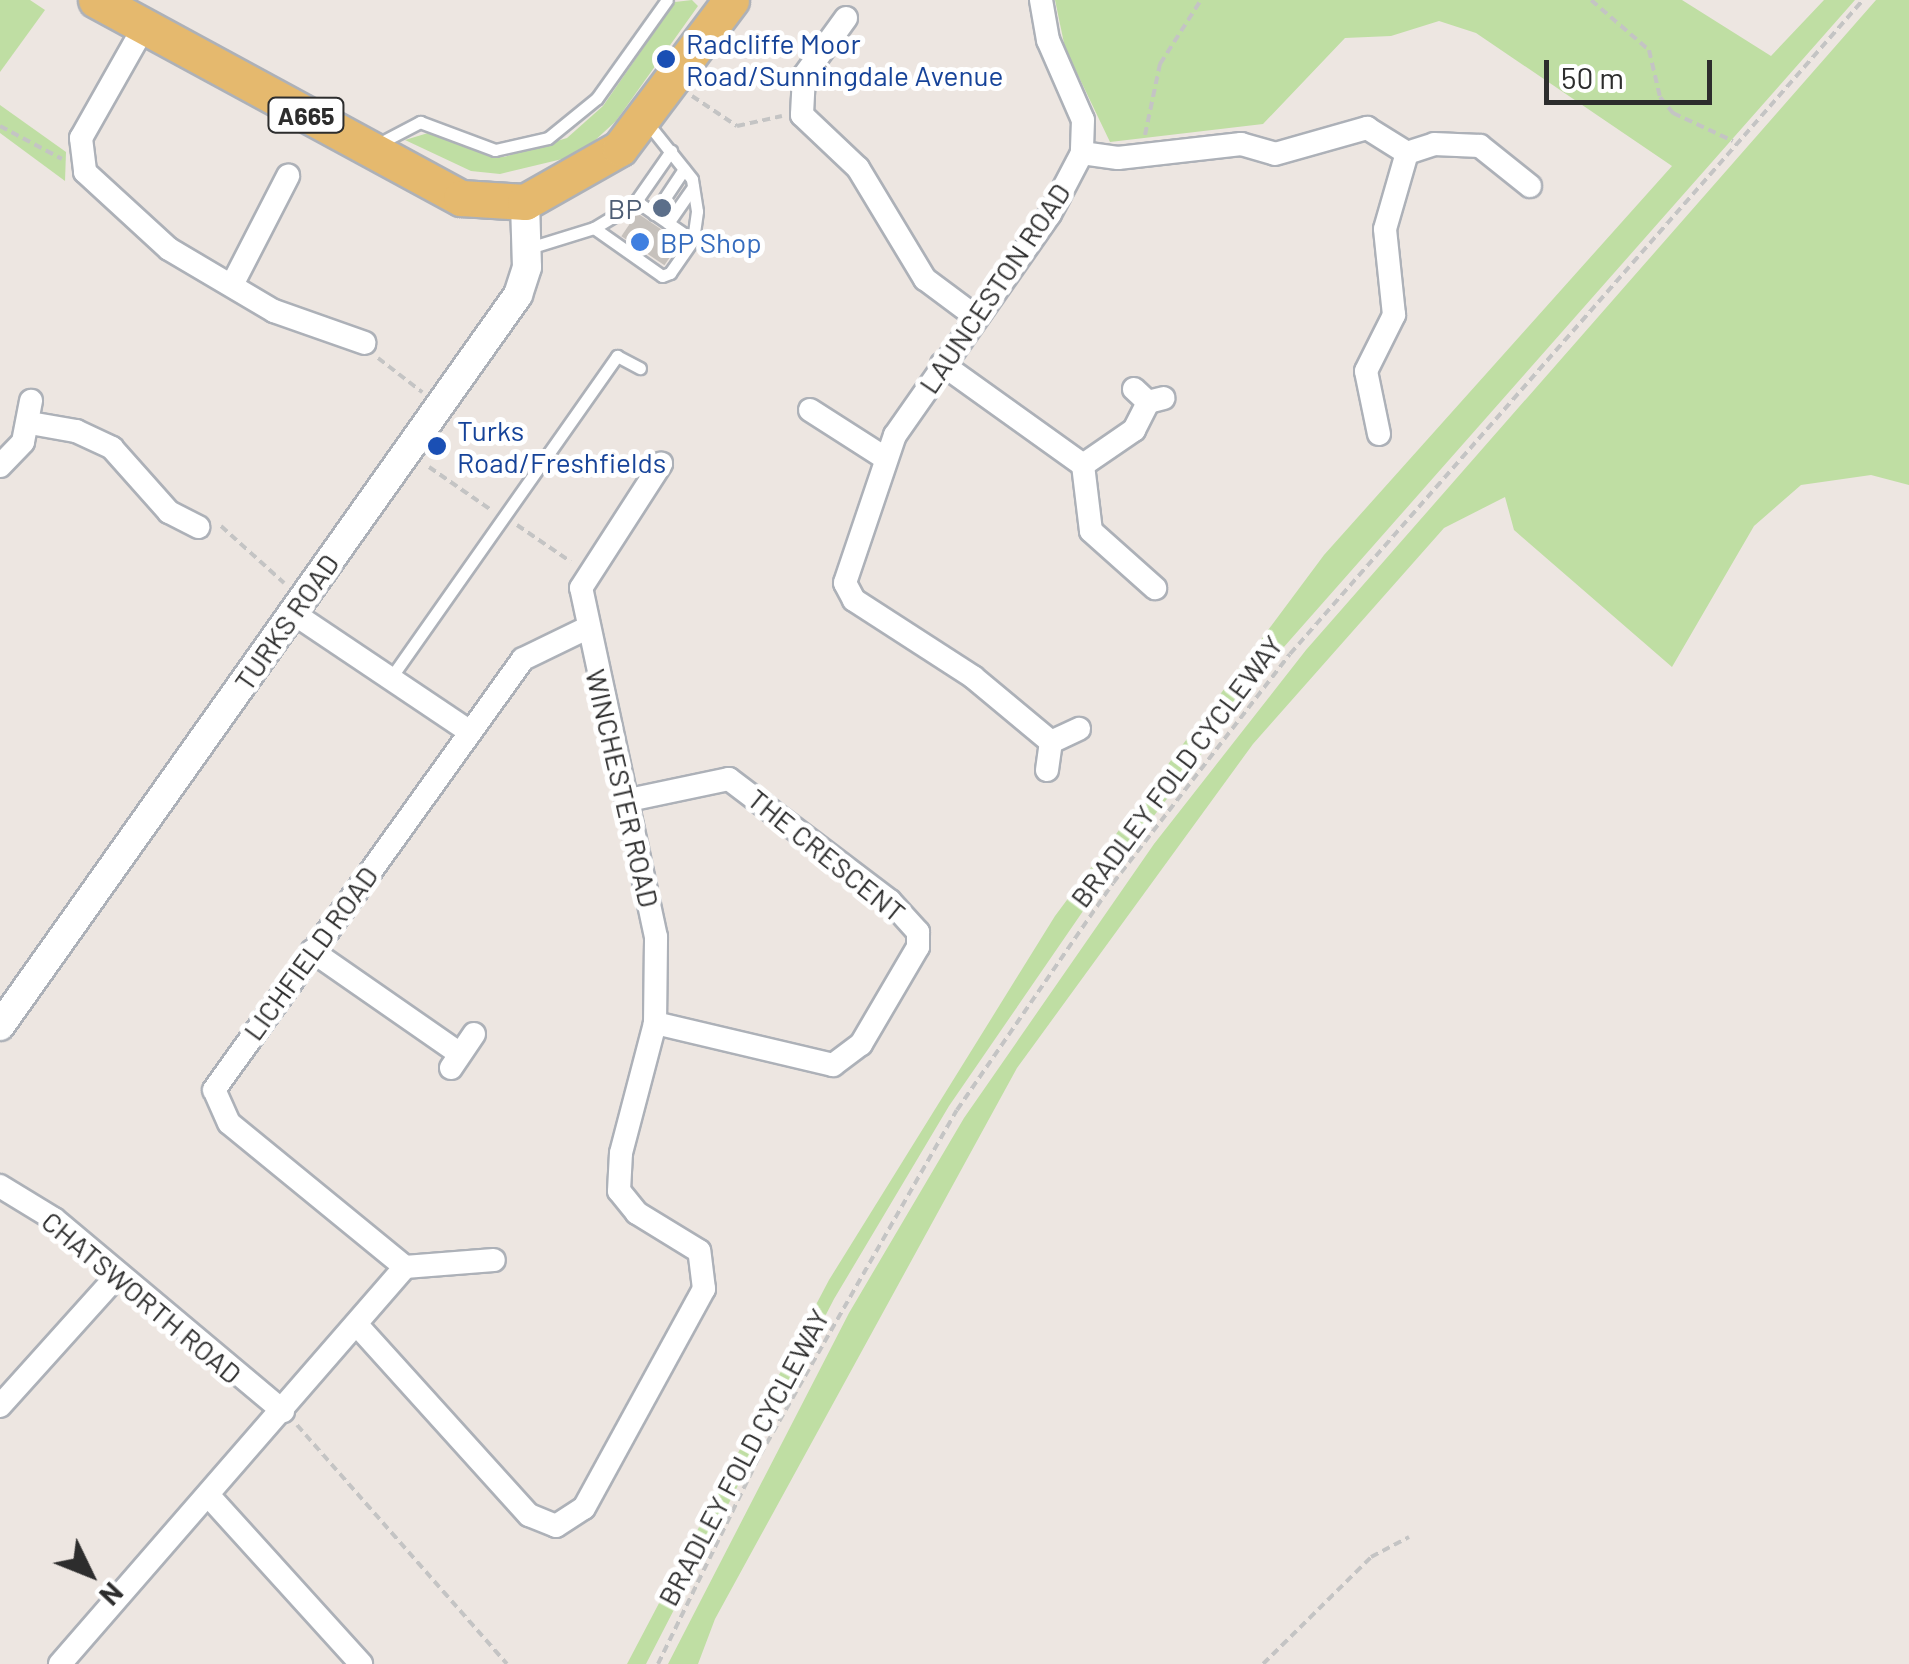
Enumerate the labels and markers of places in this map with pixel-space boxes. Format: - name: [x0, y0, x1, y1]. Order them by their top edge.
- place label: Radcliffe Moor Road/Sunningdale Avenue: [686, 26, 1003, 92]
- marker: Radcliffe Moor Road/Sunningdale Avenue: [655, 48, 677, 70]
- place label: BP: [608, 191, 642, 225]
- marker: BP: [651, 197, 673, 219]
- place label: BP Shop: [660, 225, 762, 259]
- marker: BP Shop: [629, 231, 651, 253]
- place label: Turks Road/Freshfields: [457, 413, 666, 479]
- marker: Turks Road/Freshfields: [426, 435, 448, 457]

